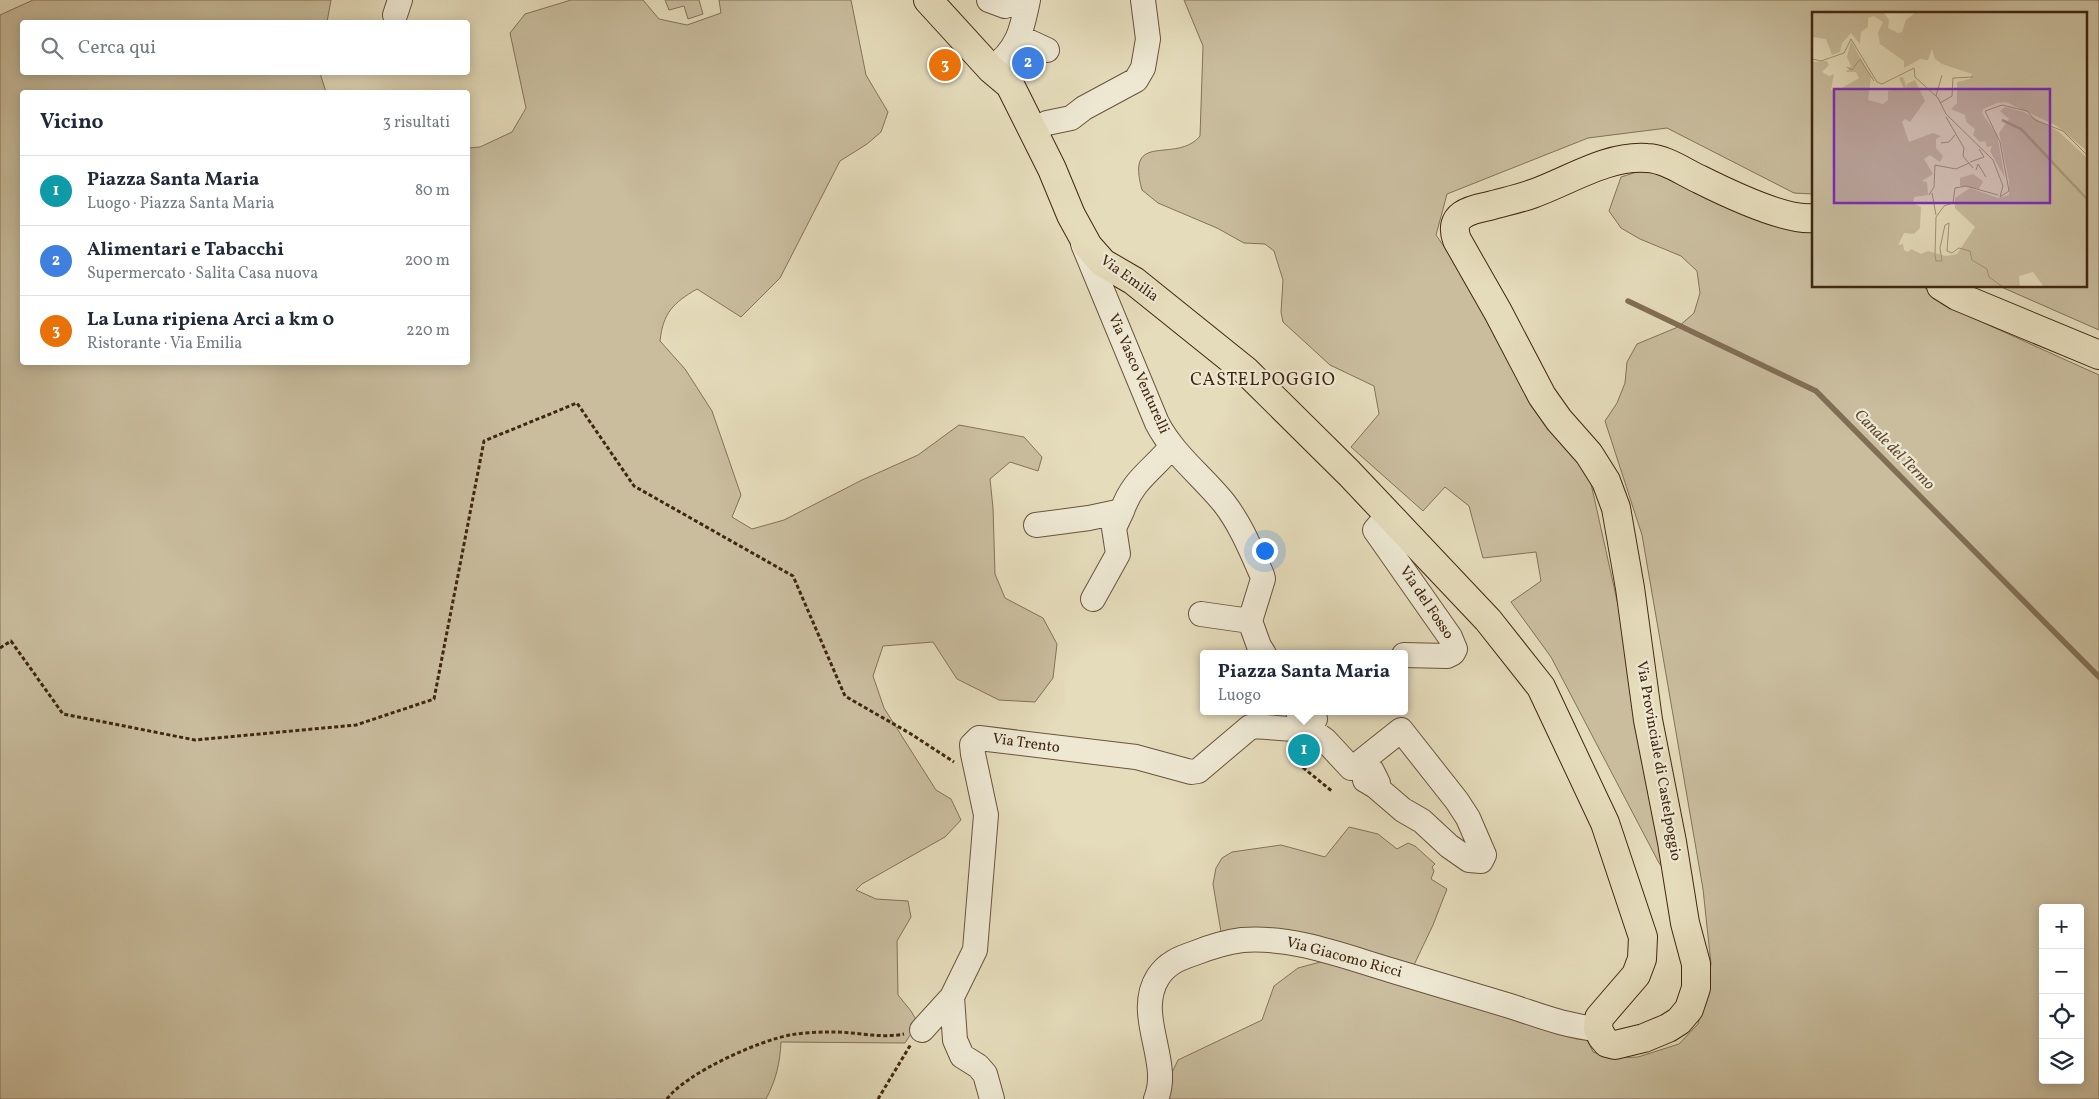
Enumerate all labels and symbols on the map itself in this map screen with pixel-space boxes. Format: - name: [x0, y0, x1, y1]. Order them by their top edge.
- inset map: [1812, 12, 2086, 288]
- pin: 2: [1012, 44, 1044, 82]
- pin: 3: [929, 46, 961, 84]
- street label: Via Emilia: [1095, 251, 1163, 307]
- street label: Via Vasco Venturelli: [1102, 310, 1174, 438]
- district label: CASTELPOGGIO: [1190, 368, 1336, 393]
- water label: Canale del Termo: [1849, 405, 1940, 496]
- your location: [1252, 538, 1278, 564]
- street label: Via del Fosso: [1394, 562, 1458, 644]
- street label: Via Provinciale di Castelpoggio: [1630, 659, 1686, 863]
- street label: Via Trento: [991, 729, 1061, 759]
- pin: 1: [1288, 731, 1320, 769]
- street label: Via Giacomo Ricci: [1284, 932, 1404, 984]

